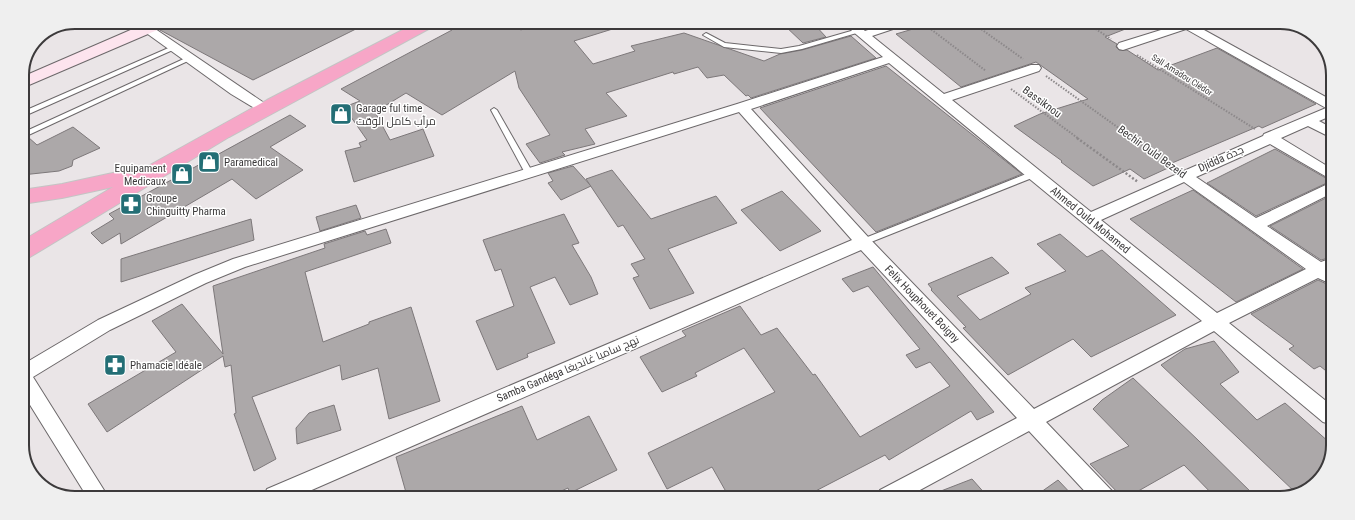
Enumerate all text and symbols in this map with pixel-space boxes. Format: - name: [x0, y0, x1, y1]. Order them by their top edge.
- street label: Sall Amadou Clédor: [1150, 52, 1215, 98]
- street label: Bassiknou: [1020, 84, 1064, 120]
- shop icon: Garage ful time مرآب كامل الوقت: [328, 101, 354, 127]
- place label: Garage ful time مرآب كامل الوقت: [356, 102, 436, 128]
- street label: Bechir Ould Bezeid: [1115, 123, 1189, 181]
- street label: Djidda جدة: [1196, 143, 1246, 175]
- shop icon: Paramedical: [196, 149, 222, 175]
- place label: Paramedical: [224, 156, 278, 169]
- shop icon: Equipament Medicaux: [169, 161, 195, 187]
- place label: Equipament Medicaux: [115, 162, 166, 188]
- street label: Ahmed Ould Mohamed: [1048, 184, 1132, 256]
- pharmacy icon: Groupe Chinguitty Pharma: [118, 191, 144, 217]
- place label: Groupe Chinguitty Pharma: [146, 192, 226, 218]
- street label: Felix Houphouet Boigny: [882, 263, 962, 346]
- street label: Samba Gandéga نهج سامبا غانديغا: [495, 333, 641, 406]
- pharmacy icon: Phamacie Idéale: [102, 352, 128, 378]
- place label: Phamacie Idéale: [130, 359, 202, 372]

